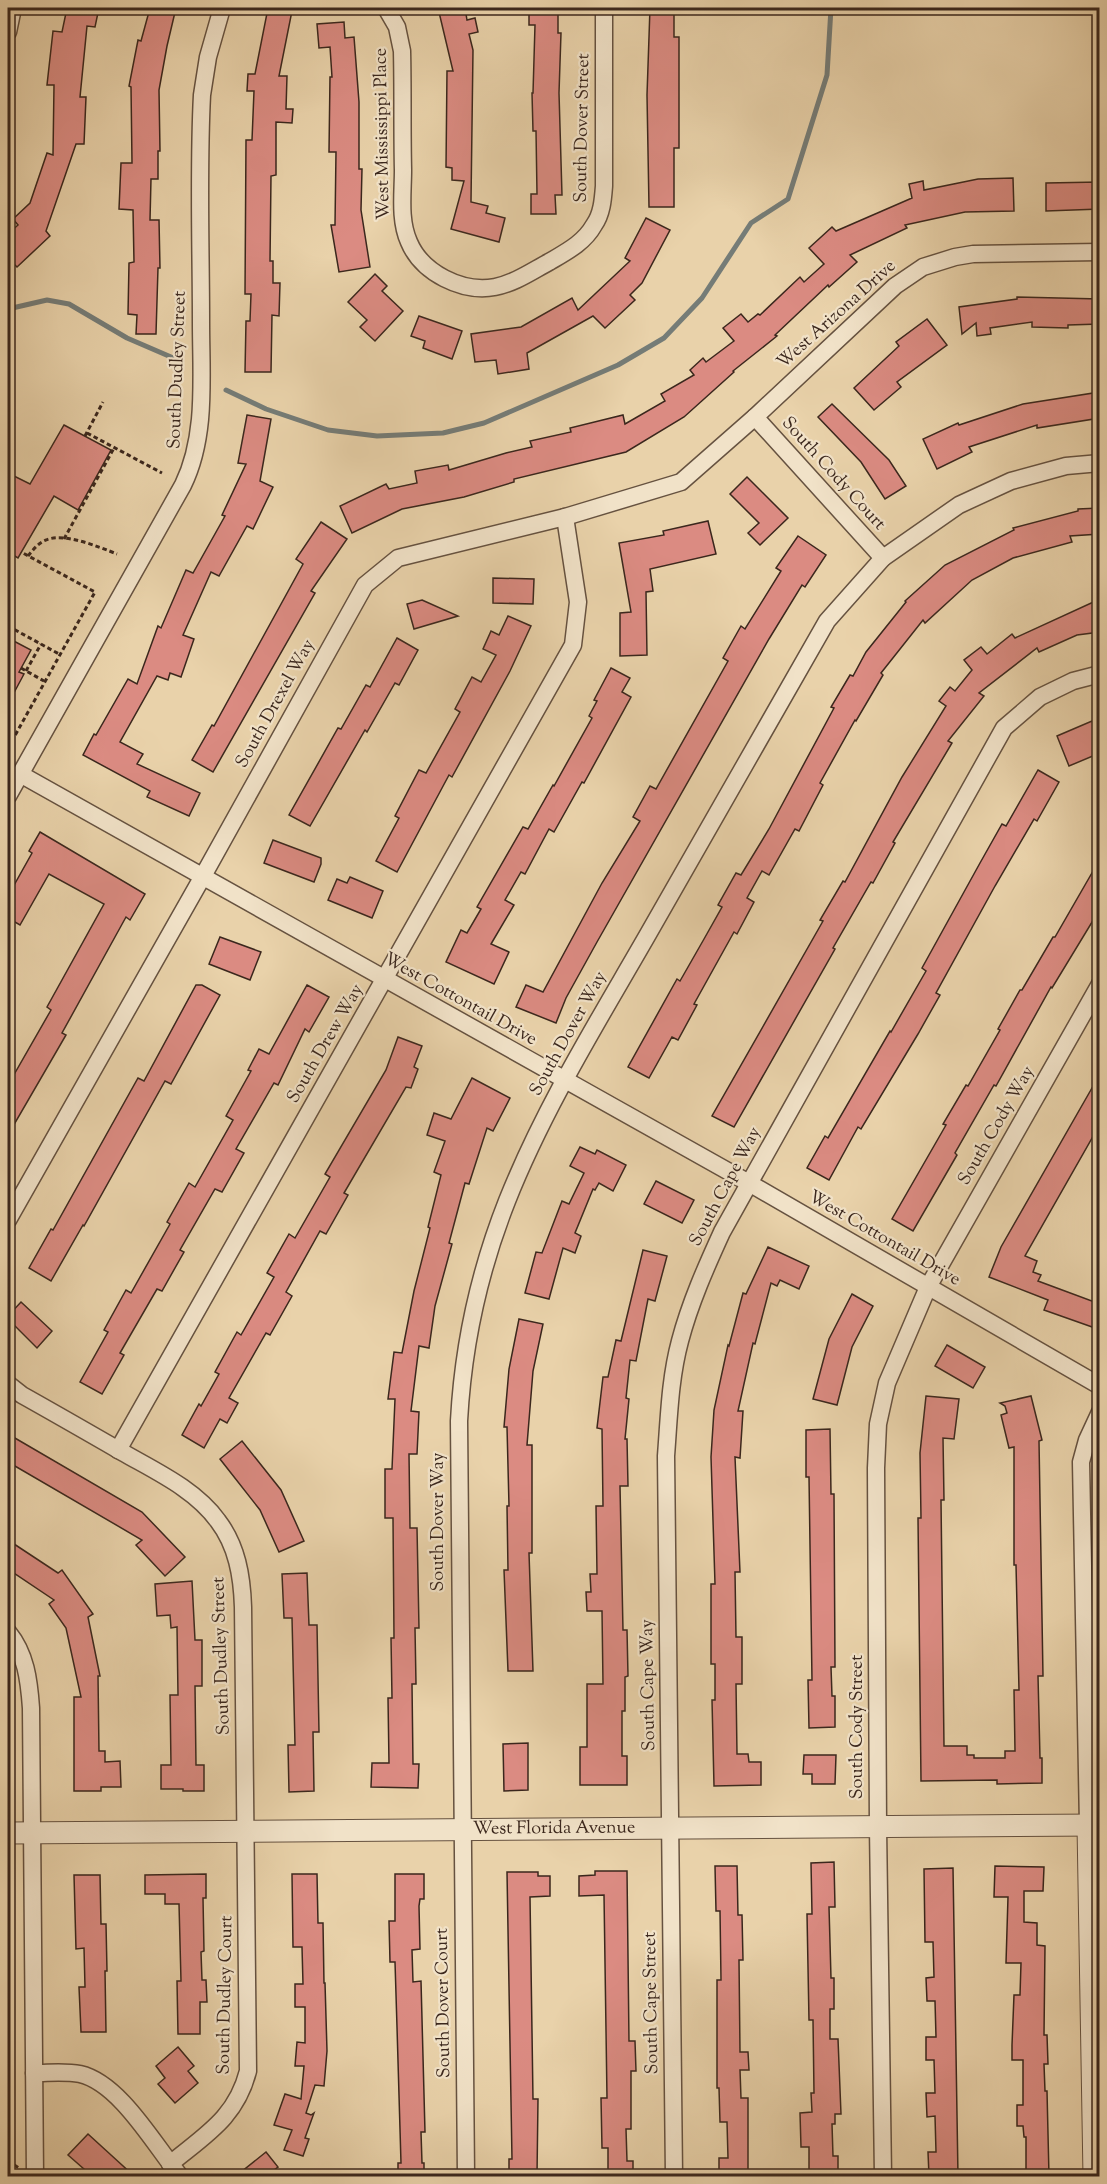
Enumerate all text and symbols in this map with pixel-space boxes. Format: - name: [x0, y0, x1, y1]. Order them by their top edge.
- street label: West Mississippi Place: [368, 48, 398, 220]
- street label: South Dover Street: [569, 53, 597, 203]
- street label: West Arizona Drive: [772, 254, 902, 376]
- street label: South Dudley Street: [162, 290, 194, 450]
- street label: South Cody Court: [775, 411, 891, 537]
- street label: South Drexel Way: [230, 635, 322, 773]
- street label: West Cottontail Drive: [379, 947, 541, 1053]
- street label: South Dover Way: [524, 967, 614, 1101]
- street label: South Drew Way: [281, 980, 371, 1108]
- street label: South Cody Way: [952, 1061, 1042, 1191]
- street label: South Cape Way: [684, 1123, 768, 1251]
- street label: West Cottontail Drive: [803, 1185, 965, 1293]
- street label: South Dover Way: [426, 1453, 452, 1591]
- street label: South Dudley Street: [206, 1576, 238, 1736]
- street label: South Cape Way: [635, 1619, 663, 1751]
- street label: South Cody Street: [845, 1655, 871, 1799]
- street label: West Florida Avenue: [473, 1815, 635, 1843]
- street label: South Dudley Court: [212, 1915, 240, 2075]
- street label: South Dover Court: [430, 1928, 458, 2078]
- street label: South Cape Street: [638, 1932, 666, 2074]

